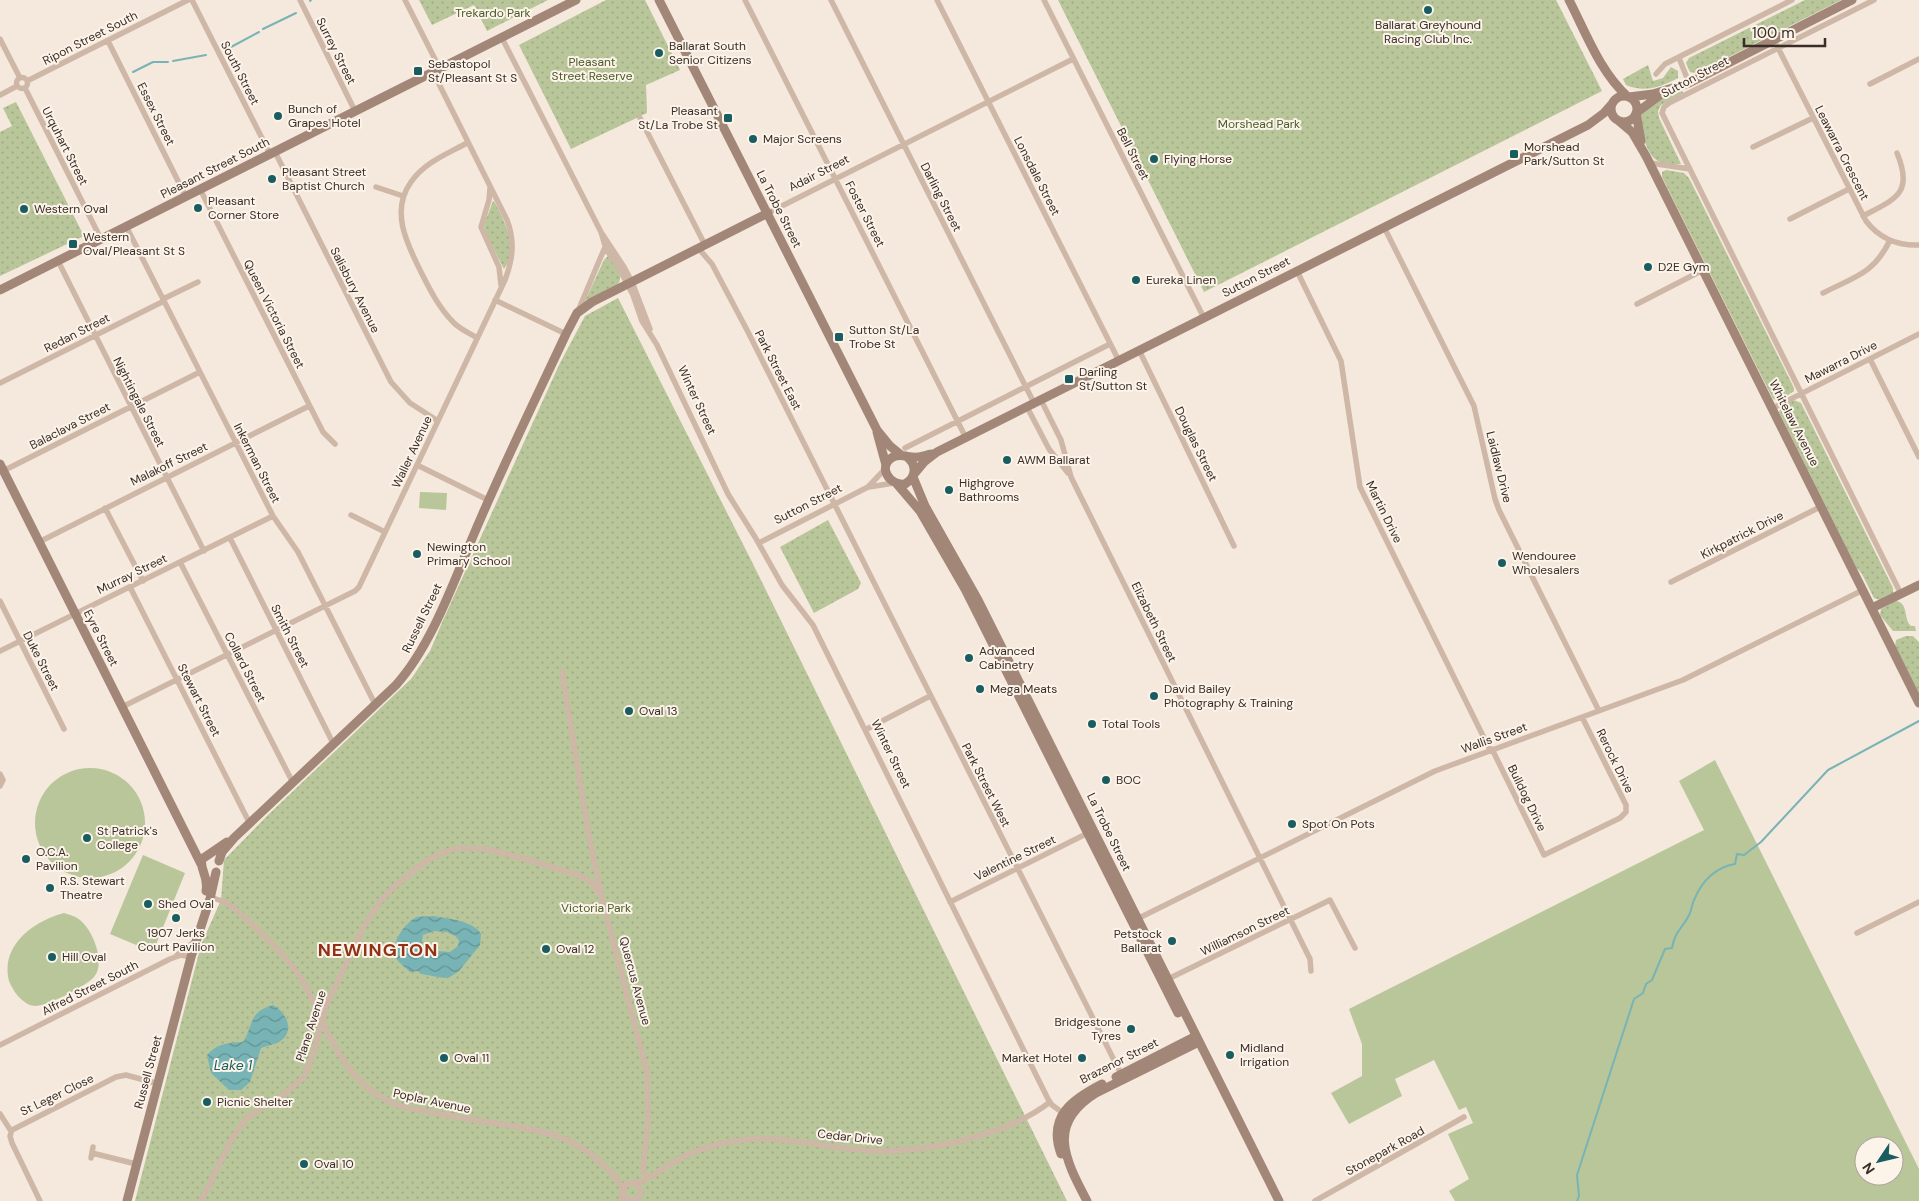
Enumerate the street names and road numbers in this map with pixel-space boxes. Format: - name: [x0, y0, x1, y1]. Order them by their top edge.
- street label: Ripon Street South: [40, 7, 140, 69]
- street label: Surrey Street: [312, 15, 360, 87]
- street label: South Street: [217, 38, 263, 108]
- street label: Sutton Street: [1658, 52, 1732, 102]
- street label: Essex Street: [133, 80, 179, 148]
- street label: Leawarra Crescent: [1811, 103, 1873, 203]
- street label: Urquhart Street: [38, 104, 92, 188]
- street label: Bell Street: [1113, 125, 1153, 183]
- street label: Pleasant Street South: [158, 134, 272, 202]
- street label: Lonsdale Street: [1010, 134, 1064, 219]
- street label: Adair Street: [786, 151, 852, 195]
- street label: Darling Street: [917, 160, 965, 235]
- street label: La Trobe Street: [753, 168, 806, 251]
- street label: Foster Street: [842, 178, 889, 250]
- street label: Salisbury Avenue: [326, 244, 384, 336]
- street label: Sutton Street: [1219, 253, 1293, 301]
- street label: Queen Victoria Street: [240, 257, 309, 371]
- street label: Redan Street: [41, 309, 113, 356]
- street label: Park Street East: [751, 327, 805, 413]
- street label: Mawarra Drive: [1802, 337, 1880, 387]
- street label: Nightingale Street: [109, 354, 169, 450]
- street label: Winter Street: [674, 363, 720, 437]
- street label: Whitelaw Avenue: [1765, 377, 1823, 469]
- street label: Balaclava Street: [27, 399, 113, 453]
- street label: Douglas Street: [1171, 404, 1221, 484]
- street label: Waller Avenue: [388, 413, 436, 491]
- street label: Inkerman Street: [230, 420, 284, 506]
- street label: Laidlaw Drive: [1482, 430, 1516, 505]
- street label: Malakoff Street: [128, 438, 210, 490]
- street label: Martin Drive: [1362, 478, 1406, 546]
- street label: Sutton Street: [771, 480, 845, 528]
- street label: Kirkpatrick Drive: [1698, 507, 1786, 563]
- street label: Murray Street: [94, 550, 170, 598]
- street label: Elizabeth Street: [1128, 579, 1180, 665]
- street label: Russell Street: [398, 580, 446, 655]
- street label: Smith Street: [267, 601, 313, 671]
- street label: Eyre Street: [80, 607, 122, 669]
- street label: Duke Street: [19, 629, 63, 694]
- street label: Collard Street: [220, 629, 270, 705]
- street label: Stewart Street: [174, 661, 224, 739]
- street label: Winter Street: [868, 717, 915, 791]
- street label: Wallis Street: [1459, 719, 1529, 757]
- street label: Rerock Drive: [1593, 726, 1637, 796]
- street label: Park Street West: [958, 740, 1014, 830]
- street label: Bulldog Drive: [1504, 762, 1550, 834]
- street label: La Trobe Street: [1083, 790, 1135, 874]
- street label: Valentine Street: [972, 831, 1059, 885]
- street label: Williamson Street: [1198, 902, 1292, 959]
- street label: Quercus Avenue: [616, 935, 655, 1027]
- street label: Alfred Street South: [39, 957, 141, 1019]
- street label: Plane Avenue: [292, 988, 330, 1064]
- street label: Russell Street: [131, 1033, 166, 1110]
- street label: Brazenor Street: [1077, 1034, 1161, 1088]
- street label: St Leger Close: [18, 1070, 97, 1120]
- street label: Poplar Avenue: [392, 1085, 472, 1117]
- street label: Stonepark Road: [1343, 1123, 1427, 1179]
- street label: Cedar Drive: [817, 1126, 884, 1148]

